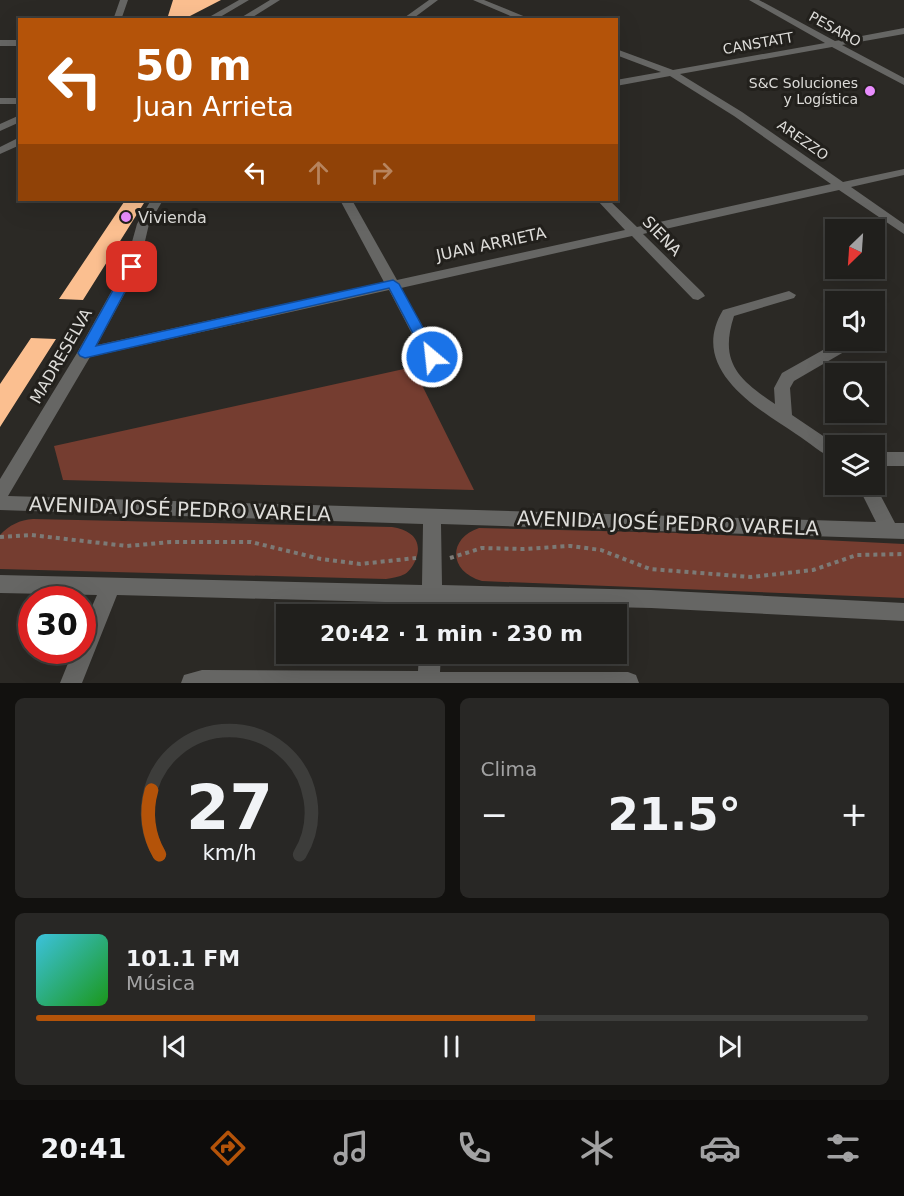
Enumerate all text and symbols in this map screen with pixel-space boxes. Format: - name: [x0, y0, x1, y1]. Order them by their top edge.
- street label: PESARO: [806, 8, 864, 50]
- street label: CANSTATT: [721, 29, 795, 57]
- text: 50 m: [135, 41, 252, 90]
- icon: left: [36, 42, 114, 120]
- place label: S&C Soluciones y Logística: [749, 75, 858, 107]
- marker: S&C Soluciones y Logística: [863, 84, 877, 98]
- text: Juan Arrieta: [135, 91, 294, 122]
- street label: AREZZO: [775, 117, 831, 163]
- icon: left: [239, 156, 272, 189]
- icon: ahead: [302, 156, 335, 189]
- icon: right: [365, 156, 398, 189]
- place label: Vivienda: [138, 208, 207, 227]
- marker: Vivienda: [119, 210, 133, 224]
- street label: SIENA: [639, 212, 686, 260]
- north arrow: [825, 219, 885, 279]
- map controls: [825, 219, 885, 495]
- street label: JUAN ARRIETA: [433, 223, 548, 265]
- pin: [106, 241, 157, 292]
- icon: arrive: [115, 250, 148, 283]
- button: sound: [825, 291, 885, 351]
- street label: MADRESELVA: [26, 305, 96, 407]
- position arrow: [400, 325, 464, 389]
- button: search: [825, 363, 885, 423]
- button: layers: [825, 435, 885, 495]
- street label: AVENIDA JOSÉ PEDRO VARELA: [29, 492, 332, 526]
- street label: AVENIDA JOSÉ PEDRO VARELA: [517, 506, 820, 540]
- speed limit sign: 30: [18, 586, 96, 664]
- text: 20:42 · 1 min · 230 m: [320, 621, 583, 646]
- text: Clima: [481, 757, 537, 781]
- text: 27: [186, 771, 273, 844]
- text: 21.5°: [607, 788, 741, 841]
- text: −: [481, 795, 508, 834]
- text: +: [840, 795, 868, 834]
- text: km/h: [203, 840, 257, 865]
- text: 101.1 FM: [126, 946, 240, 971]
- text: Música: [126, 971, 195, 995]
- icon: previous: [158, 1030, 191, 1063]
- icon: pause: [435, 1030, 468, 1063]
- icon: next: [713, 1030, 746, 1063]
- icon: directions: [207, 1127, 249, 1169]
- icon: music: [330, 1127, 372, 1169]
- icon: phone: [453, 1127, 495, 1169]
- icon: climate: [576, 1127, 618, 1169]
- icon: car: [699, 1127, 741, 1169]
- icon: filters: [822, 1127, 864, 1169]
- text: 20:41: [40, 1133, 126, 1164]

